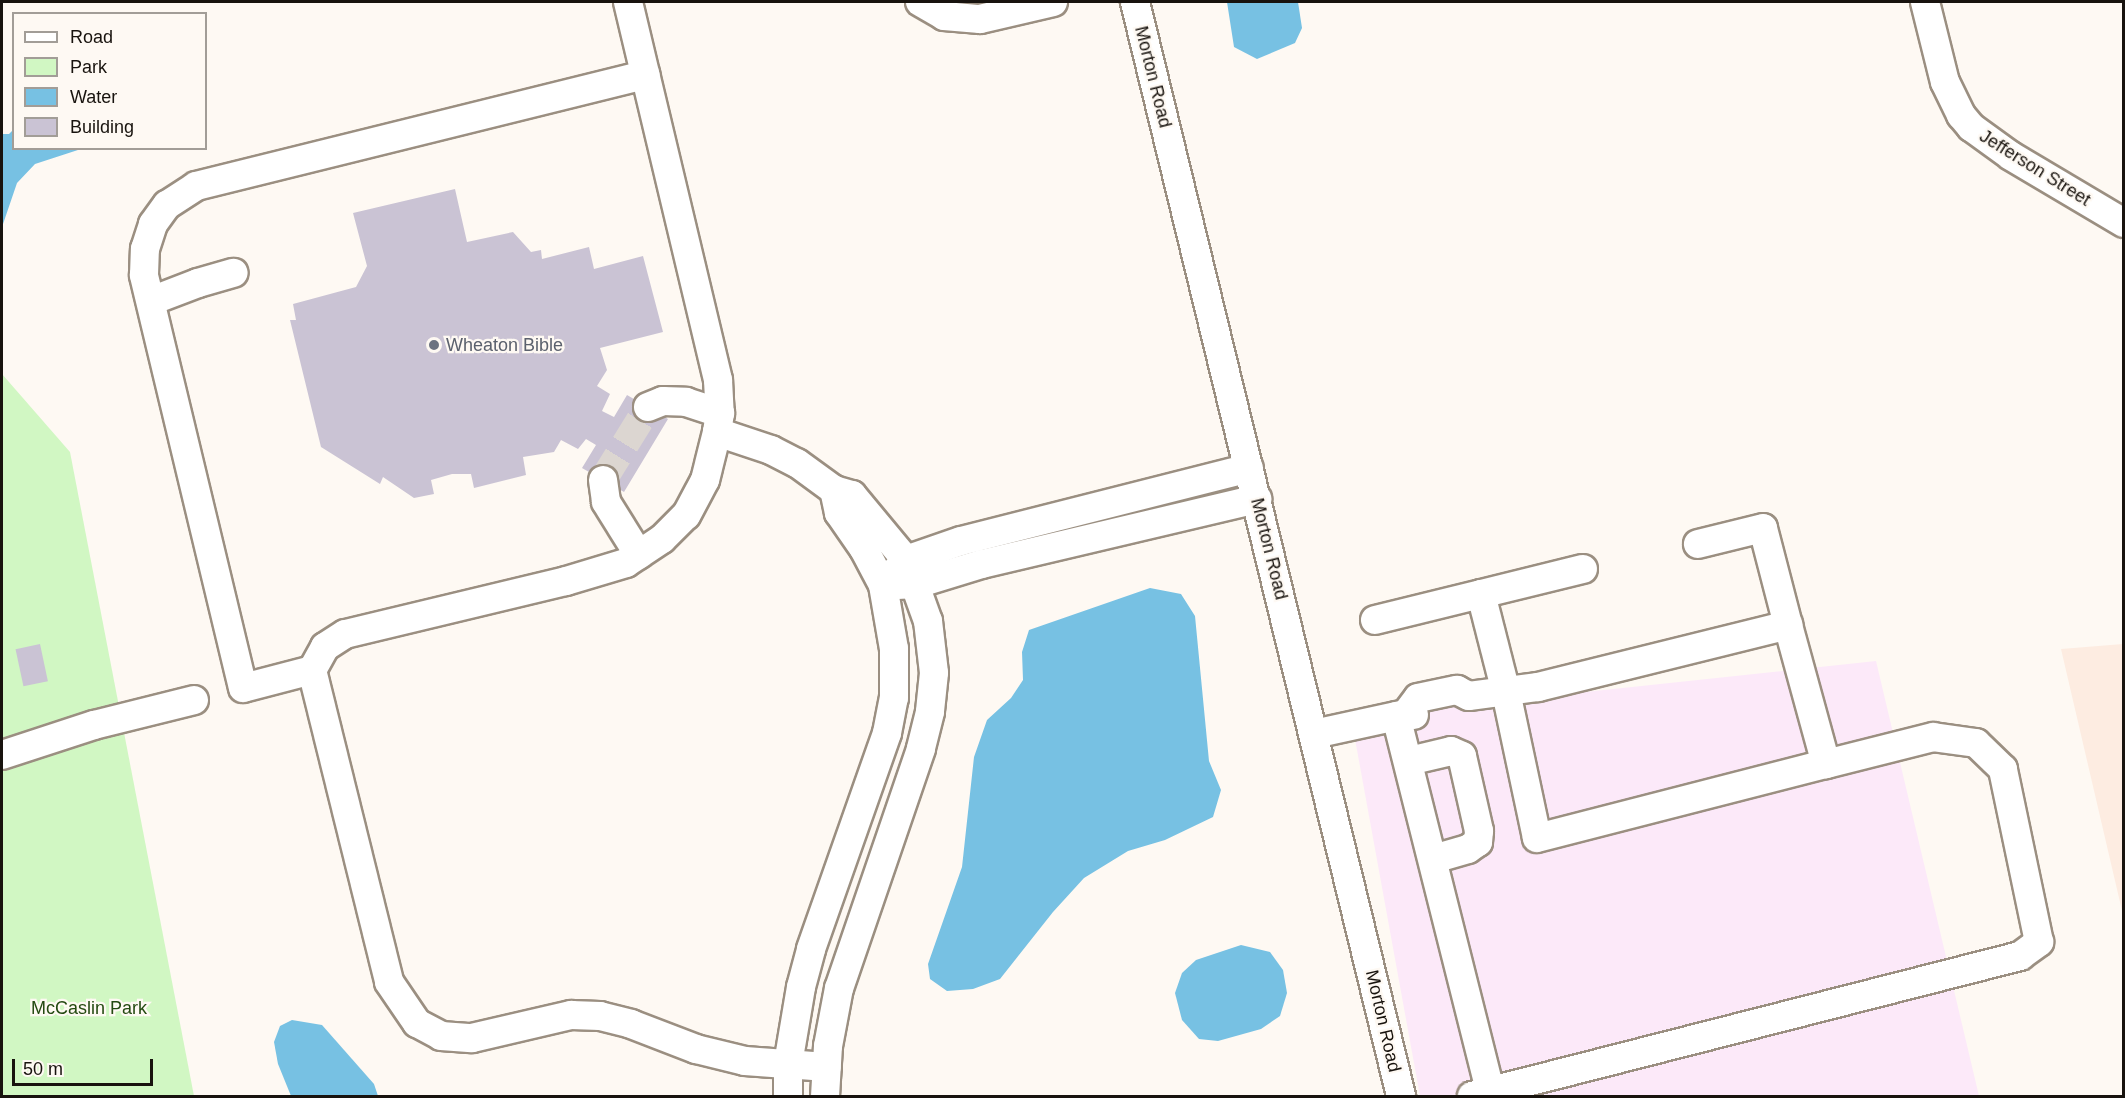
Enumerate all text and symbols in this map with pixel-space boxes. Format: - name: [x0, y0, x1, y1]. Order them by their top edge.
- legend: [12, 12, 207, 150]
- street label: Morton Road: [1130, 24, 1176, 130]
- text: Road: [70, 27, 113, 47]
- text: Park: [70, 57, 107, 77]
- text: Water: [70, 87, 117, 107]
- text: Building: [70, 117, 134, 137]
- street label: Jefferson Street: [1976, 125, 2094, 211]
- place label: Wheaton Bible: [446, 334, 563, 356]
- marker: Wheaton Bible: [427, 338, 441, 352]
- street label: Morton Road: [1246, 496, 1292, 602]
- street label: Morton Road: [1361, 968, 1405, 1074]
- park label: McCaslin Park: [31, 997, 147, 1019]
- scale bar: [15, 1047, 156, 1085]
- text: 50 m: [23, 1059, 63, 1079]

